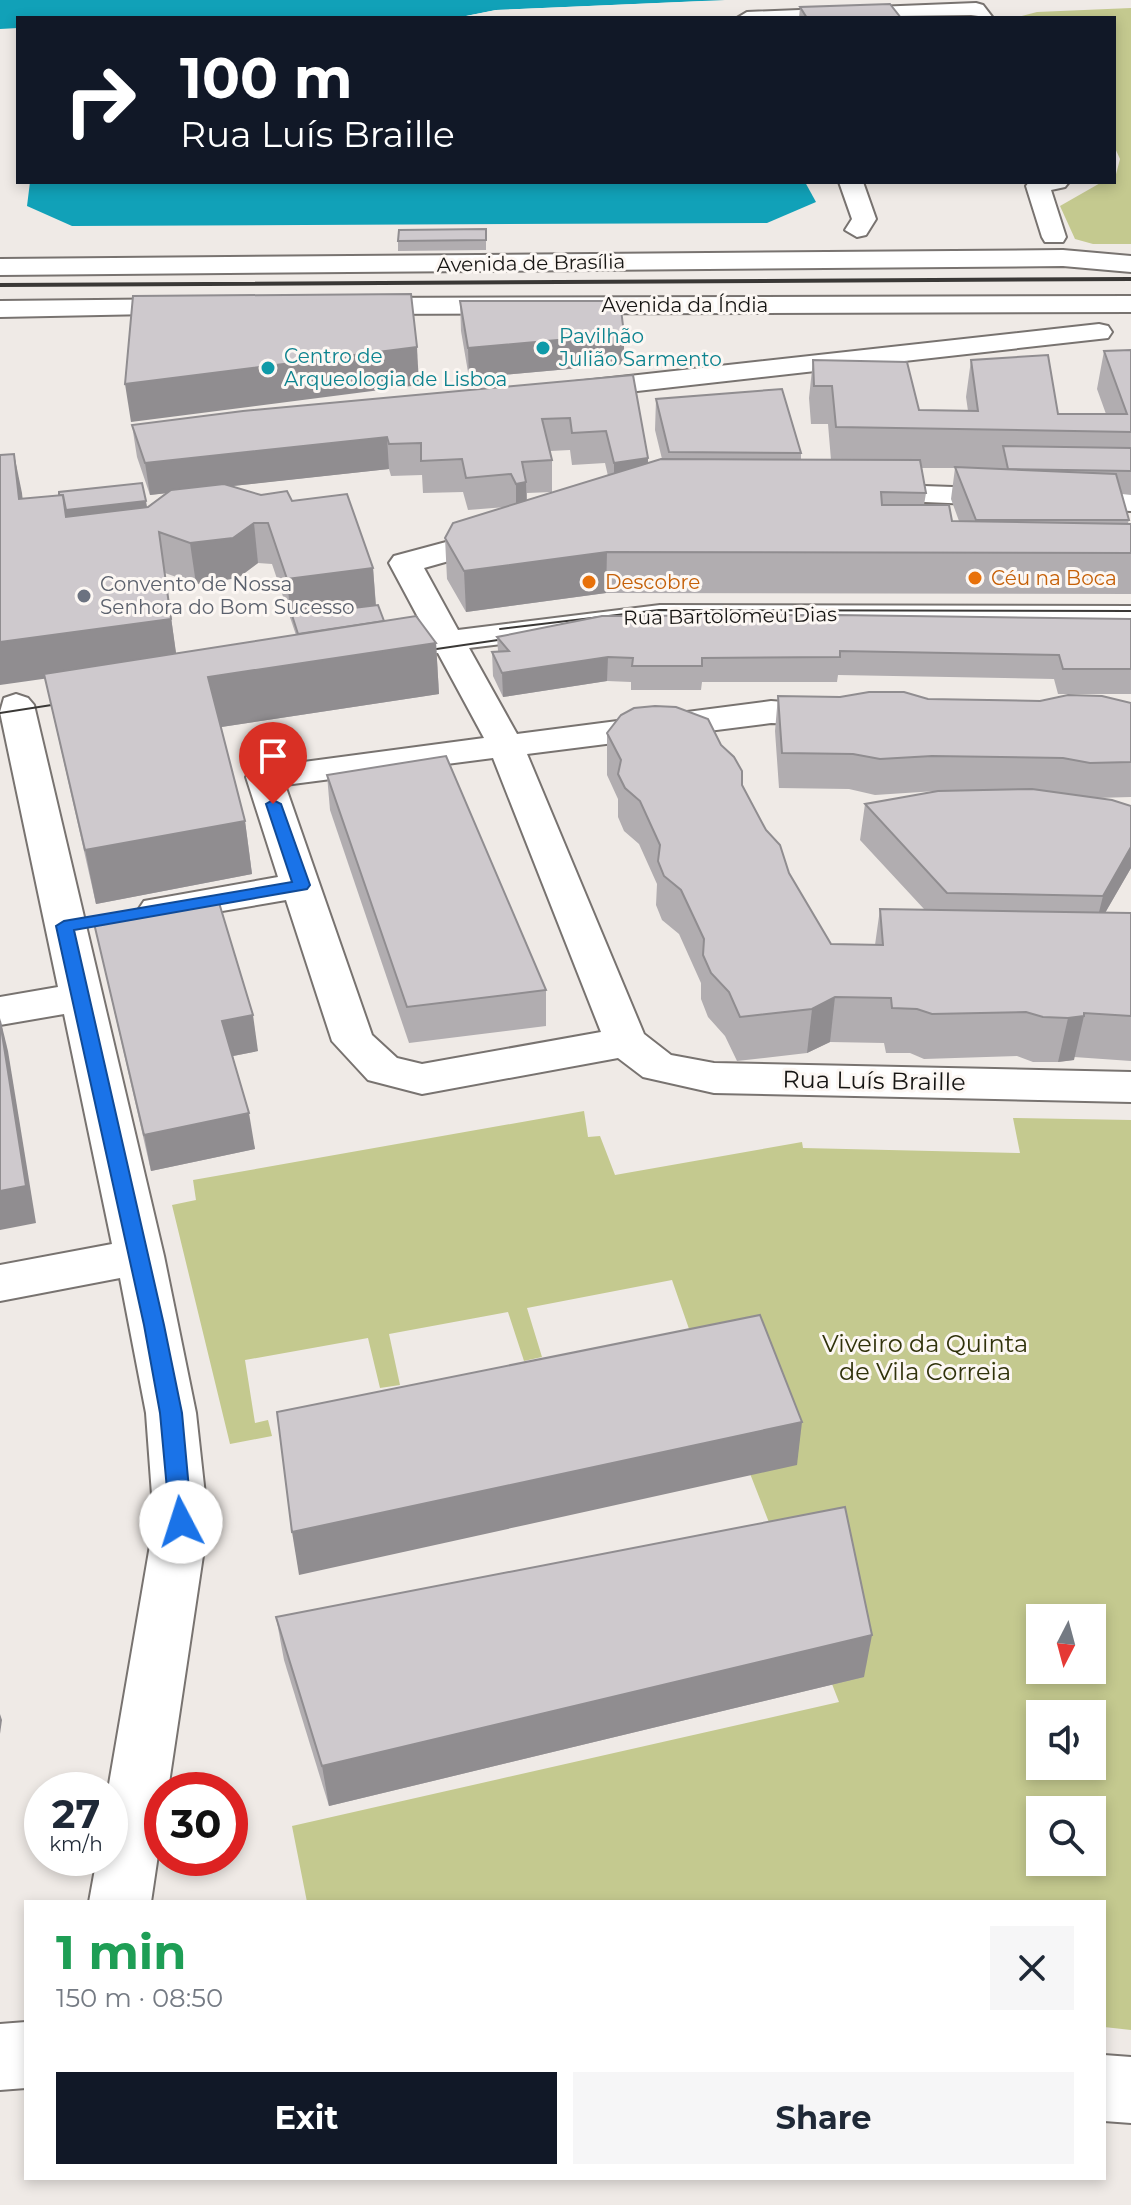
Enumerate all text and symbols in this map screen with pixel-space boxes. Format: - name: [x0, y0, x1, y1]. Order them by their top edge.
- text: 100 m: [180, 44, 353, 112]
- icon: right: [48, 48, 152, 152]
- text: Rua Luís Braille: [180, 112, 455, 156]
- street label: Avenida de Brasília: [437, 249, 625, 277]
- street label: Avenida da Índia: [602, 293, 768, 317]
- place label: Pavilhão Julião Sarmento: [558, 324, 722, 371]
- marker: Pavilhão Julião Sarmento: [534, 339, 552, 357]
- place label: Centro de Arqueologia de Lisboa: [284, 344, 507, 391]
- marker: Centro de Arqueologia de Lisboa: [259, 359, 277, 377]
- place label: Céu na Boca: [991, 566, 1117, 590]
- marker: Céu na Boca: [966, 569, 984, 587]
- place label: Descobre: [605, 570, 700, 594]
- place label: Convento de Nossa Senhora do Bom Sucesso: [100, 572, 355, 619]
- marker: Descobre: [580, 573, 598, 591]
- marker: Convento de Nossa Senhora do Bom Sucesso: [75, 587, 93, 605]
- street label: Rua Bartolomeu Dias: [623, 602, 837, 630]
- pin: [239, 722, 307, 804]
- icon: arrive: [251, 734, 295, 778]
- street label: Rua Luís Braille: [782, 1064, 966, 1097]
- park label: Viveiro da Quinta de Vila Correia: [822, 1329, 1028, 1386]
- position arrow: [139, 1480, 223, 1564]
- north arrow: [1026, 1604, 1106, 1684]
- map controls: [1026, 1604, 1106, 1876]
- button: sound: [1026, 1700, 1106, 1780]
- speed limit sign: 30: [144, 1772, 248, 1876]
- text: 27: [52, 1789, 100, 1838]
- button: search: [1026, 1796, 1106, 1876]
- text: km/h: [49, 1832, 103, 1856]
- text: 1 min: [56, 1923, 186, 1981]
- button: close: [990, 1926, 1074, 2010]
- text: 150 m · 08:50: [56, 1982, 223, 2014]
- button: Exit: [56, 2072, 557, 2164]
- button: Share: [573, 2072, 1074, 2164]

